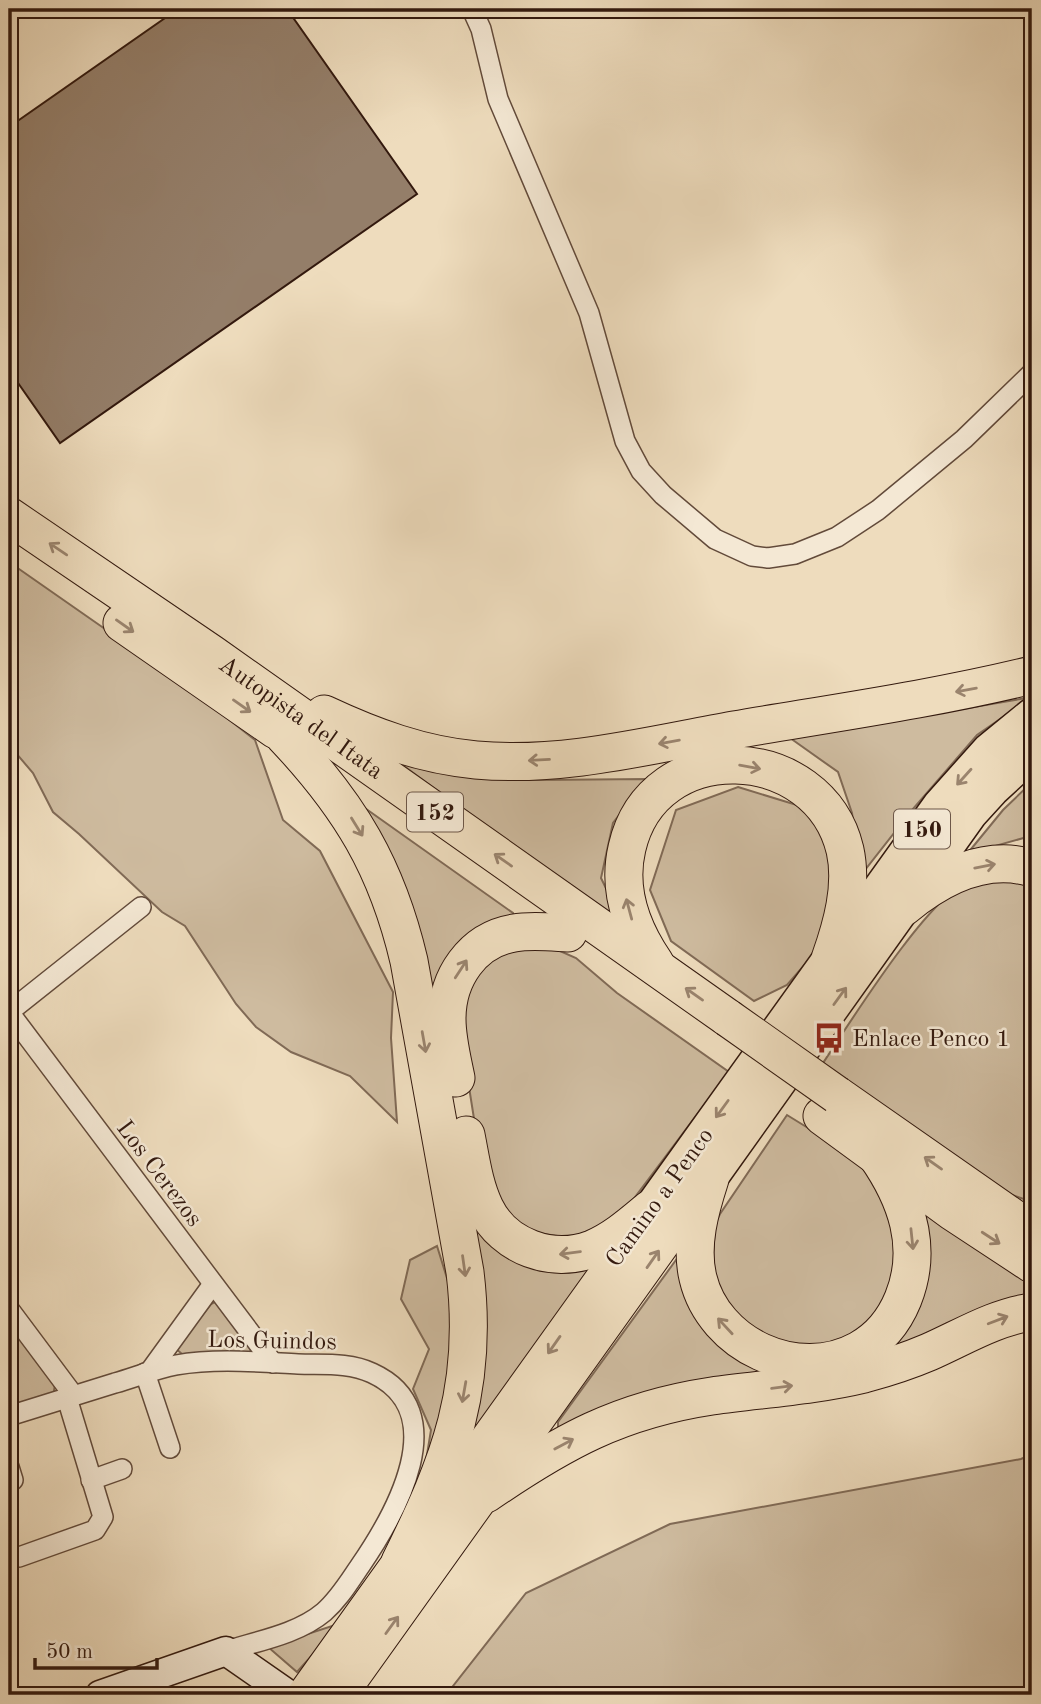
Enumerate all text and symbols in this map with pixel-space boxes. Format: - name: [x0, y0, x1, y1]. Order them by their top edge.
- one-way arrow: [49, 542, 68, 556]
- one-way arrow: [115, 619, 134, 633]
- street label: Autopista del Itata: [214, 653, 387, 785]
- one-way arrow: [955, 684, 978, 697]
- one-way arrow: [231, 699, 251, 713]
- one-way arrow: [658, 736, 681, 749]
- one-way arrow: [528, 754, 550, 767]
- one-way arrow: [739, 760, 761, 774]
- one-way arrow: [955, 768, 972, 785]
- road number: 152: [407, 792, 463, 832]
- road number: 150: [894, 810, 950, 848]
- one-way arrow: [350, 817, 364, 837]
- one-way arrow: [494, 853, 513, 867]
- one-way arrow: [973, 859, 996, 872]
- one-way arrow: [621, 898, 634, 920]
- one-way arrow: [454, 960, 469, 979]
- one-way arrow: [685, 987, 704, 1001]
- one-way arrow: [833, 987, 847, 1006]
- bus stop icon: Enlace Penco 1: [812, 1021, 846, 1055]
- place label: Enlace Penco 1: [852, 1028, 1010, 1052]
- one-way arrow: [418, 1031, 431, 1053]
- one-way arrow: [715, 1099, 730, 1118]
- street label: Los Cerezos: [111, 1117, 206, 1232]
- street label: Camino a Penco: [602, 1124, 719, 1272]
- one-way arrow: [924, 1156, 943, 1170]
- one-way arrow: [906, 1227, 919, 1250]
- one-way arrow: [981, 1231, 1000, 1245]
- one-way arrow: [560, 1247, 582, 1260]
- one-way arrow: [646, 1250, 660, 1269]
- one-way arrow: [457, 1255, 470, 1277]
- one-way arrow: [987, 1313, 1009, 1326]
- one-way arrow: [717, 1317, 733, 1335]
- street label: Los Guindos: [207, 1329, 337, 1355]
- one-way arrow: [547, 1335, 561, 1354]
- one-way arrow: [457, 1380, 470, 1403]
- one-way arrow: [771, 1381, 793, 1394]
- one-way arrow: [553, 1437, 574, 1450]
- one-way arrow: [384, 1616, 399, 1635]
- scale bar: [35, 1627, 158, 1671]
- text: 50 m: [46, 1642, 93, 1663]

